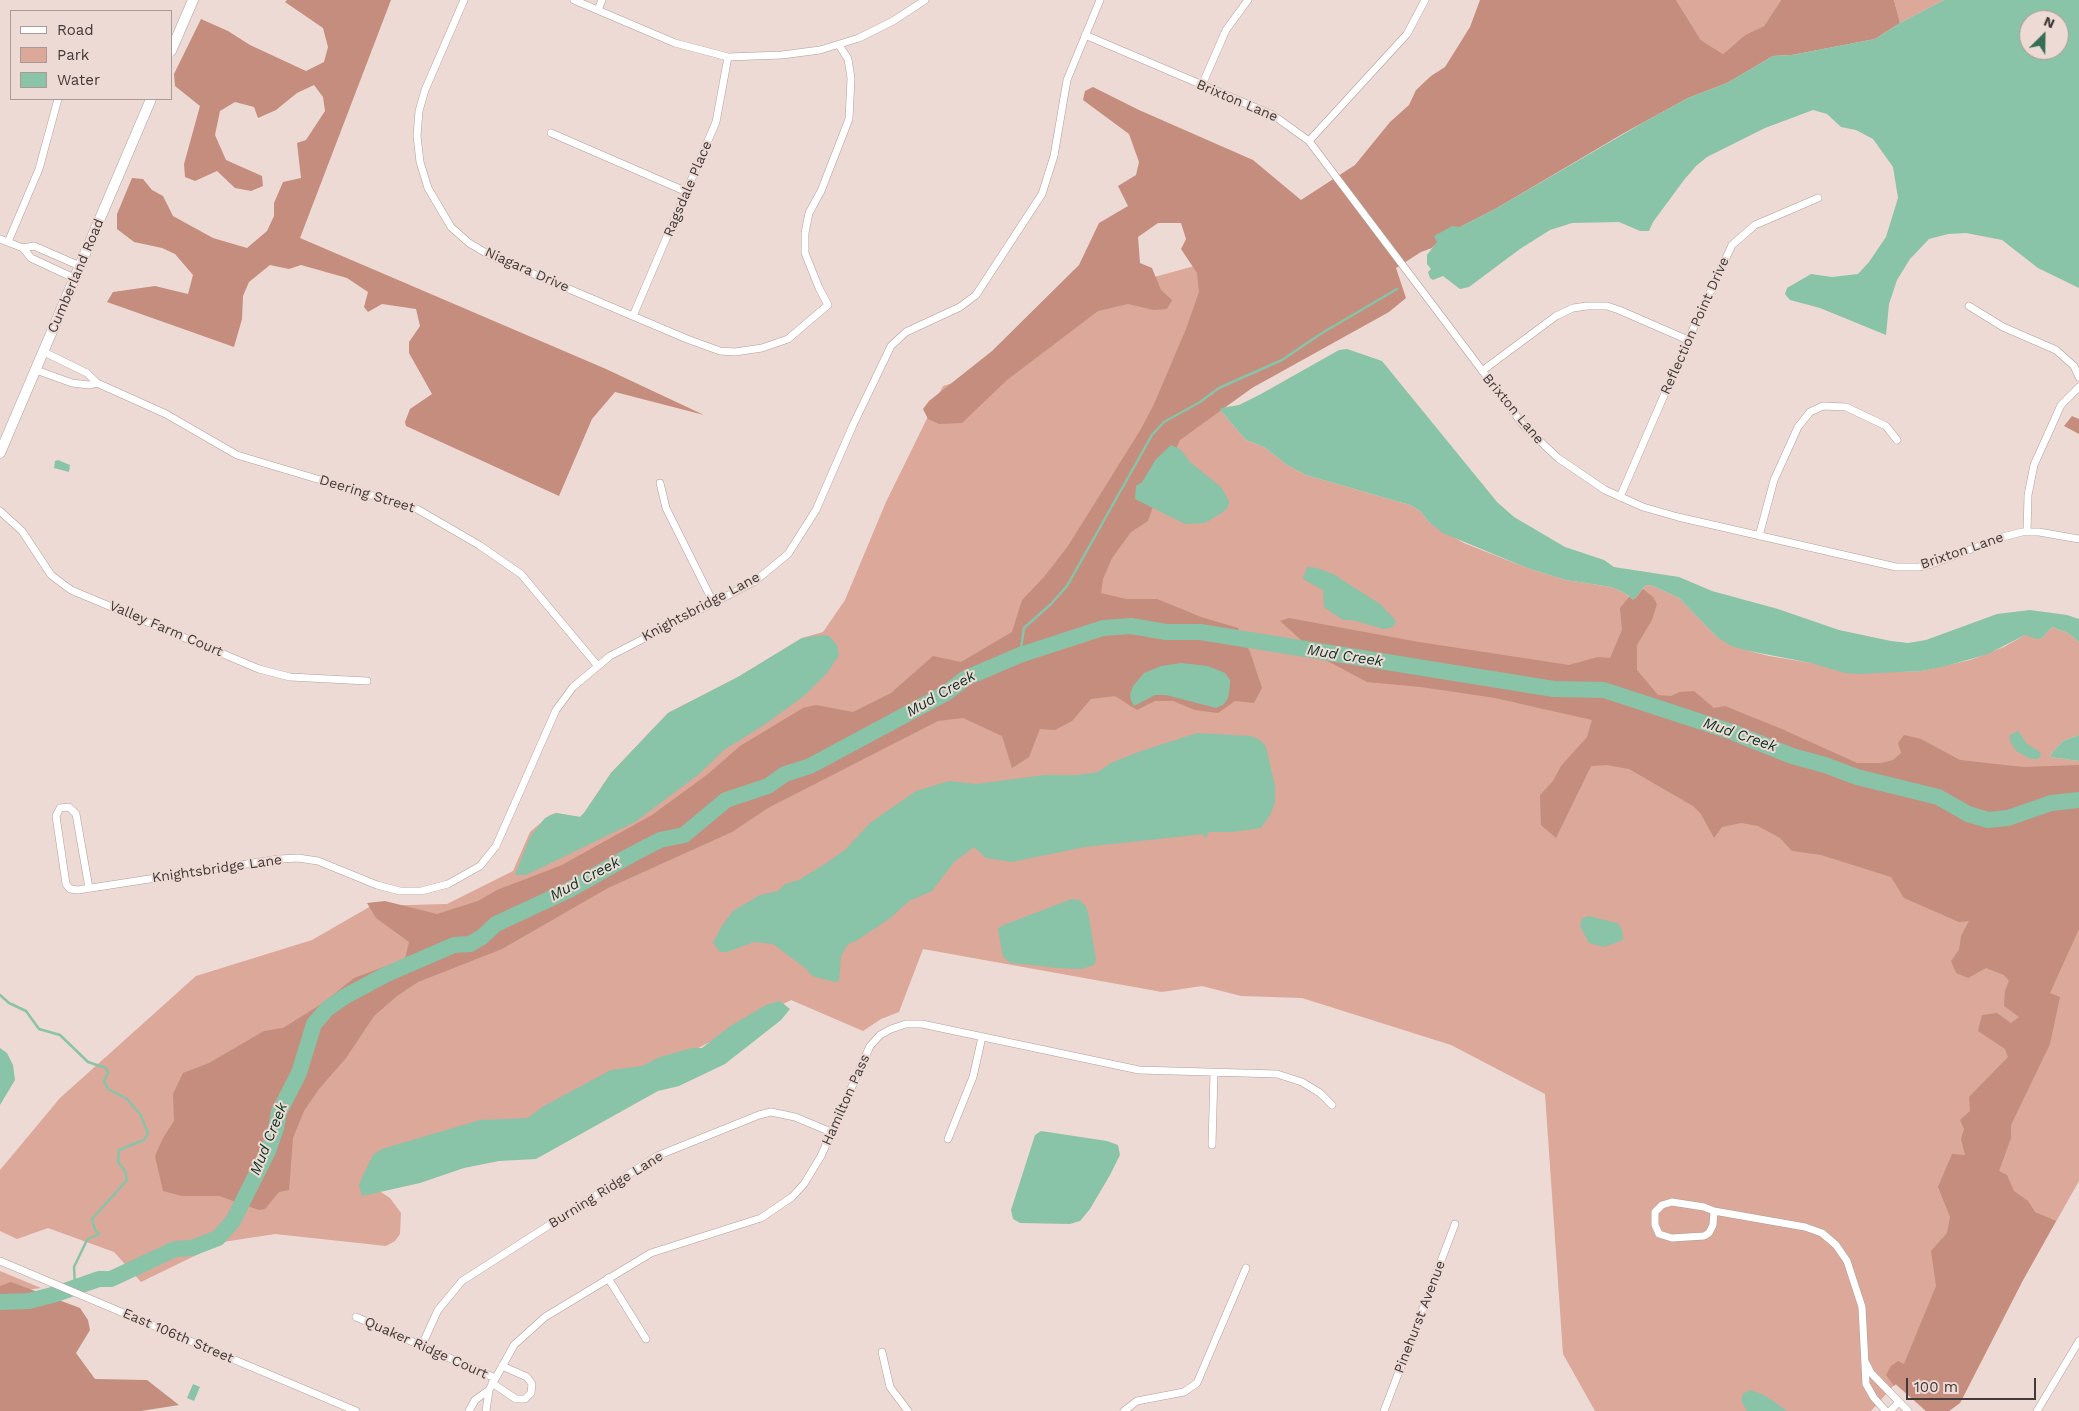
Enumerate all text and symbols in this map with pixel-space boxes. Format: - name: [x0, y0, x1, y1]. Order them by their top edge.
- legend: [10, 10, 172, 100]
- north arrow: [2019, 10, 2069, 60]
- text: N: [2042, 13, 2057, 32]
- text: Road: [57, 21, 94, 39]
- text: Park: [57, 46, 89, 64]
- text: Water: [57, 71, 100, 89]
- street label: Brixton Lane: [1194, 76, 1280, 126]
- street label: Ragsdale Place: [660, 139, 716, 239]
- street label: Cumberland Road: [44, 216, 108, 336]
- street label: Niagara Drive: [482, 244, 572, 296]
- street label: Reflection Point Drive: [1657, 255, 1733, 397]
- street label: Brixton Lane: [1479, 370, 1547, 448]
- street label: Deering Street: [317, 472, 417, 516]
- street label: Brixton Lane: [1918, 529, 2006, 573]
- street label: Knightsbridge Lane: [639, 569, 763, 645]
- street label: Valley Farm Court: [107, 597, 225, 661]
- water label: Mud Creek: [1306, 641, 1384, 671]
- water label: Mud Creek: [903, 667, 979, 721]
- water label: Mud Creek: [1701, 714, 1779, 756]
- street label: Knightsbridge Lane: [151, 852, 283, 886]
- water label: Mud Creek: [547, 853, 623, 905]
- street label: Hamilton Pass: [818, 1052, 874, 1148]
- water label: Mud Creek: [246, 1100, 292, 1178]
- street label: Burning Ridge Lane: [546, 1148, 666, 1232]
- street label: Pinehurst Avenue: [1391, 1258, 1449, 1376]
- street label: East 106th Street: [120, 1305, 236, 1367]
- street label: Quaker Ridge Court: [362, 1313, 490, 1383]
- scale bar: [1909, 1368, 2039, 1400]
- text: 100 m: [1914, 1378, 1958, 1396]

